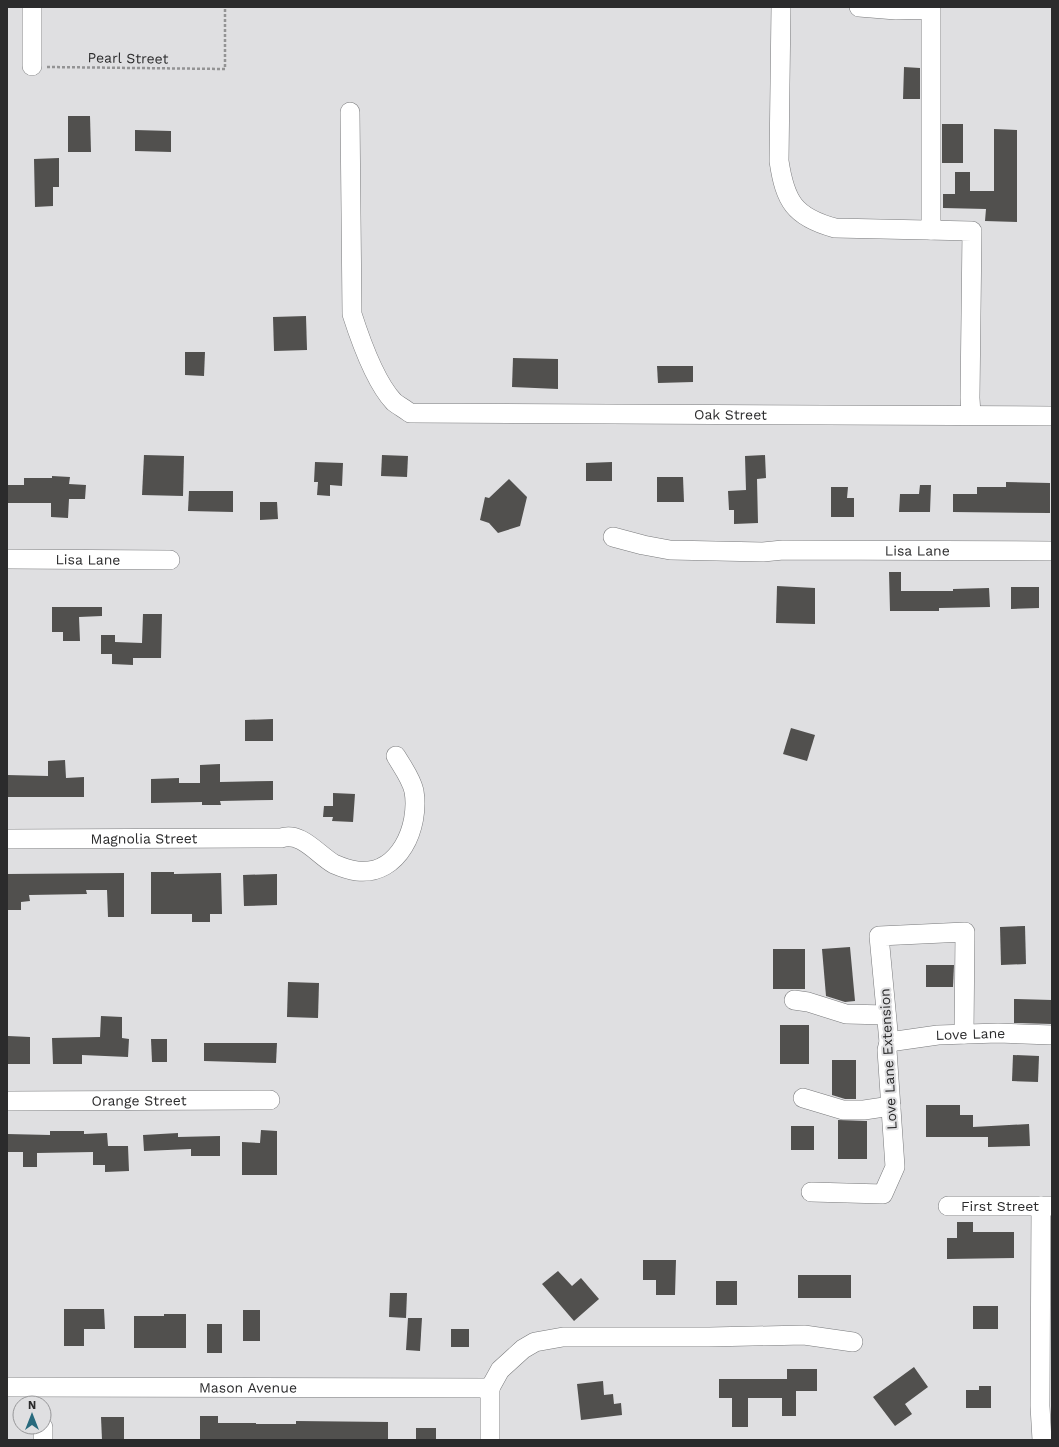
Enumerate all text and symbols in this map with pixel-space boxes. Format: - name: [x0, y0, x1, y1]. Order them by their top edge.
- street label: Pearl Street: [87, 49, 169, 67]
- street label: Oak Street: [694, 406, 767, 423]
- street label: Lisa Lane: [885, 542, 950, 559]
- street label: Lisa Lane: [55, 551, 121, 568]
- street label: Magnolia Street: [90, 830, 198, 847]
- street label: Love Lane Extension: [876, 988, 900, 1130]
- street label: Love Lane: [935, 1025, 1006, 1043]
- street label: Orange Street: [91, 1092, 187, 1109]
- street label: First Street: [961, 1198, 1039, 1214]
- street label: Mason Avenue: [199, 1379, 297, 1396]
- north arrow: [12, 1395, 52, 1435]
- text: N: [28, 1399, 36, 1412]

